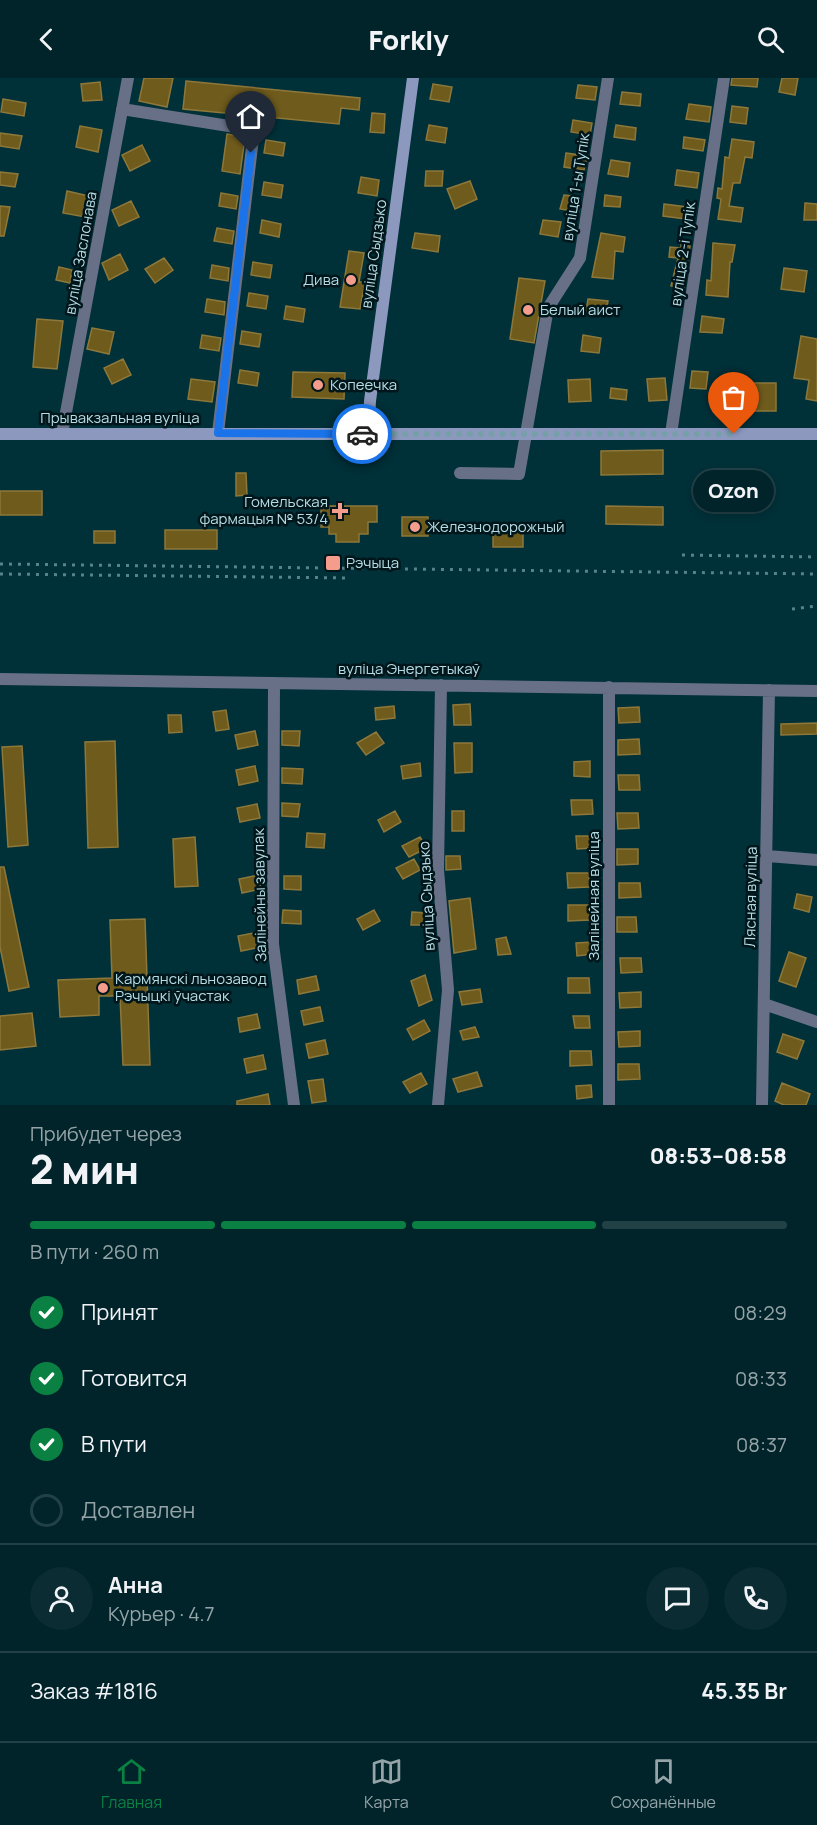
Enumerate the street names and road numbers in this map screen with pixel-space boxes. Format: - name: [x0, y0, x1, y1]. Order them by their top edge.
- street label: вуліца 1-ы Тупік: [557, 131, 594, 242]
- street label: вуліца Заслонава: [59, 190, 102, 316]
- street label: вуліца Сыдзько: [355, 198, 392, 310]
- street label: вуліца 2-і Тупік: [665, 200, 700, 307]
- street label: Прывакзальная вуліца: [40, 407, 200, 428]
- street label: вуліца Энергетыкаў: [338, 658, 480, 679]
- street label: Залінейны завулак: [248, 828, 271, 962]
- street label: Залінейная вуліца: [583, 831, 604, 961]
- street label: вуліца Сыдзько: [413, 840, 440, 951]
- street label: Лясная вуліца: [739, 846, 762, 948]

